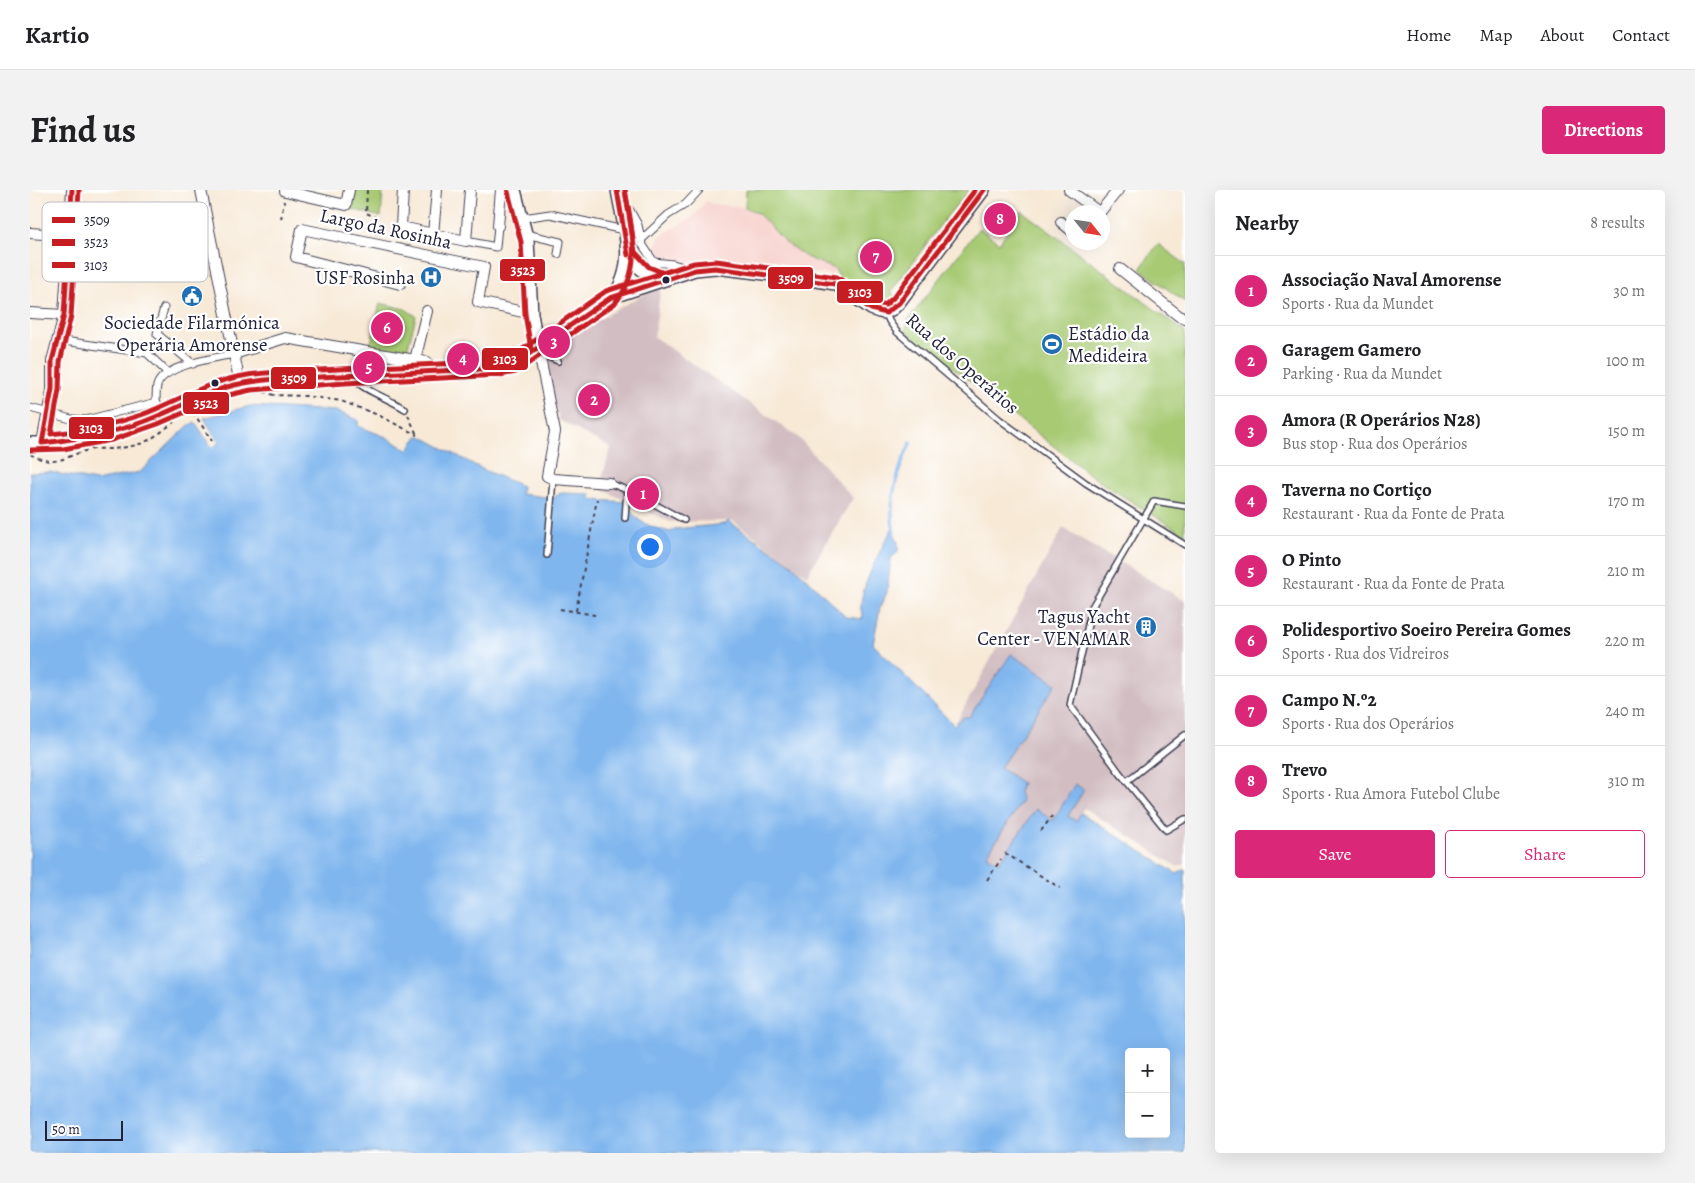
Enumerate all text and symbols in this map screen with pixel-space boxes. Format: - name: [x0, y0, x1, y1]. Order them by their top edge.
- text: Kartio: [25, 19, 89, 51]
- text: Home: [1406, 23, 1451, 47]
- text: Map: [1479, 23, 1512, 47]
- text: About: [1540, 23, 1584, 47]
- text: Contact: [1612, 23, 1670, 47]
- text: Find us: [30, 106, 136, 154]
- button: Directions: [1542, 106, 1665, 154]
- pin: 8: [984, 200, 1016, 238]
- legend: [42, 202, 208, 282]
- street label: Largo da Rosinha: [317, 202, 454, 256]
- north arrow: [1065, 205, 1110, 250]
- text: Nearby: [1235, 209, 1298, 237]
- text: 3509: [84, 211, 110, 230]
- text: 8 results: [1590, 212, 1645, 234]
- text: 3523: [84, 233, 108, 252]
- pin: 7: [860, 238, 892, 276]
- text: 3103: [84, 256, 108, 275]
- line badge: 3523: [499, 258, 546, 282]
- text: 3523: [511, 261, 535, 280]
- place label: USF Rosinha: [316, 265, 415, 291]
- hospital icon: USF Rosinha: [419, 265, 443, 289]
- line badge: 3509: [767, 266, 814, 290]
- text: Associação Naval Amorense: [1282, 267, 1502, 293]
- text: 3509: [778, 269, 804, 288]
- unlabelled marker: [661, 275, 671, 285]
- line badge: 3103: [836, 280, 884, 304]
- text: 1: [1248, 280, 1254, 302]
- text: 30 m: [1613, 280, 1645, 302]
- text: 3103: [848, 283, 872, 302]
- public building icon: Sociedade Filarmónica Operária Amorense: [180, 284, 204, 308]
- text: Sports · Rua da Mundet: [1282, 293, 1434, 315]
- street label: Rua dos Operários: [900, 307, 1025, 420]
- pin: 6: [371, 309, 403, 347]
- place label: Sociedade Filarmónica Operária Amorense: [104, 310, 280, 358]
- place label: Estádio da Medideira: [1068, 321, 1150, 369]
- pin: 3: [538, 323, 570, 361]
- sports icon: Estádio da Medideira: [1040, 332, 1064, 356]
- text: Garagem Gamero: [1282, 337, 1421, 363]
- pin: 4: [447, 340, 479, 378]
- line badge: 3103: [481, 347, 529, 371]
- pin: 5: [353, 348, 385, 386]
- text: 3103: [493, 350, 517, 369]
- text: 2: [1247, 350, 1255, 372]
- text: 100 m: [1606, 350, 1645, 372]
- text: Parking · Rua da Mundet: [1282, 363, 1442, 385]
- line badge: 3509: [270, 366, 317, 390]
- text: 3509: [281, 369, 307, 388]
- unlabelled marker: [210, 378, 220, 388]
- pin: 2: [578, 381, 610, 419]
- line badge: 3523: [182, 391, 230, 415]
- text: 3523: [194, 394, 218, 413]
- text: Amora (R Operários N28): [1282, 407, 1481, 433]
- line badge: 3103: [68, 416, 115, 440]
- text: 3103: [79, 419, 103, 438]
- text: 3: [1248, 420, 1254, 442]
- text: 150 m: [1608, 420, 1645, 442]
- text: Bus stop · Rua dos Operários: [1282, 433, 1467, 455]
- pin: 1: [627, 475, 659, 513]
- text: Taverna no Cortiço: [1282, 477, 1432, 503]
- text: 4: [1247, 490, 1255, 512]
- text: 170 m: [1608, 490, 1645, 512]
- text: Restaurant · Rua da Fonte de Prata: [1282, 503, 1505, 525]
- your location: [637, 534, 663, 560]
- text: O Pinto: [1282, 547, 1341, 573]
- text: 5: [1248, 560, 1254, 582]
- text: 210 m: [1607, 560, 1645, 582]
- text: Restaurant · Rua da Fonte de Prata: [1282, 573, 1505, 595]
- place label: Tagus Yacht Center - VENAMAR: [977, 604, 1130, 652]
- building icon: Tagus Yacht Center - VENAMAR: [1134, 615, 1158, 639]
- text: Polidesportivo Soeiro Pereira Gomes: [1282, 617, 1571, 643]
- text: 6: [1247, 630, 1255, 652]
- text: 220 m: [1605, 630, 1645, 652]
- text: Sports · Rua dos Vidreiros: [1282, 643, 1449, 665]
- text: Campo N.º2: [1282, 687, 1377, 713]
- text: 7: [1248, 700, 1254, 722]
- text: 240 m: [1605, 700, 1645, 722]
- text: Sports · Rua dos Operários: [1282, 713, 1454, 735]
- text: Trevo: [1282, 757, 1327, 783]
- text: 8: [1247, 770, 1255, 792]
- text: 310 m: [1608, 770, 1645, 792]
- text: Sports · Rua Amora Futebol Clube: [1282, 783, 1500, 805]
- button: Save: [1235, 830, 1435, 878]
- button: Share: [1445, 830, 1645, 878]
- map controls: [1125, 1048, 1170, 1138]
- button: +: [1125, 1048, 1170, 1093]
- button: −: [1125, 1093, 1170, 1138]
- scale bar: [45, 1118, 122, 1141]
- text: 50 m: [52, 1120, 80, 1139]

